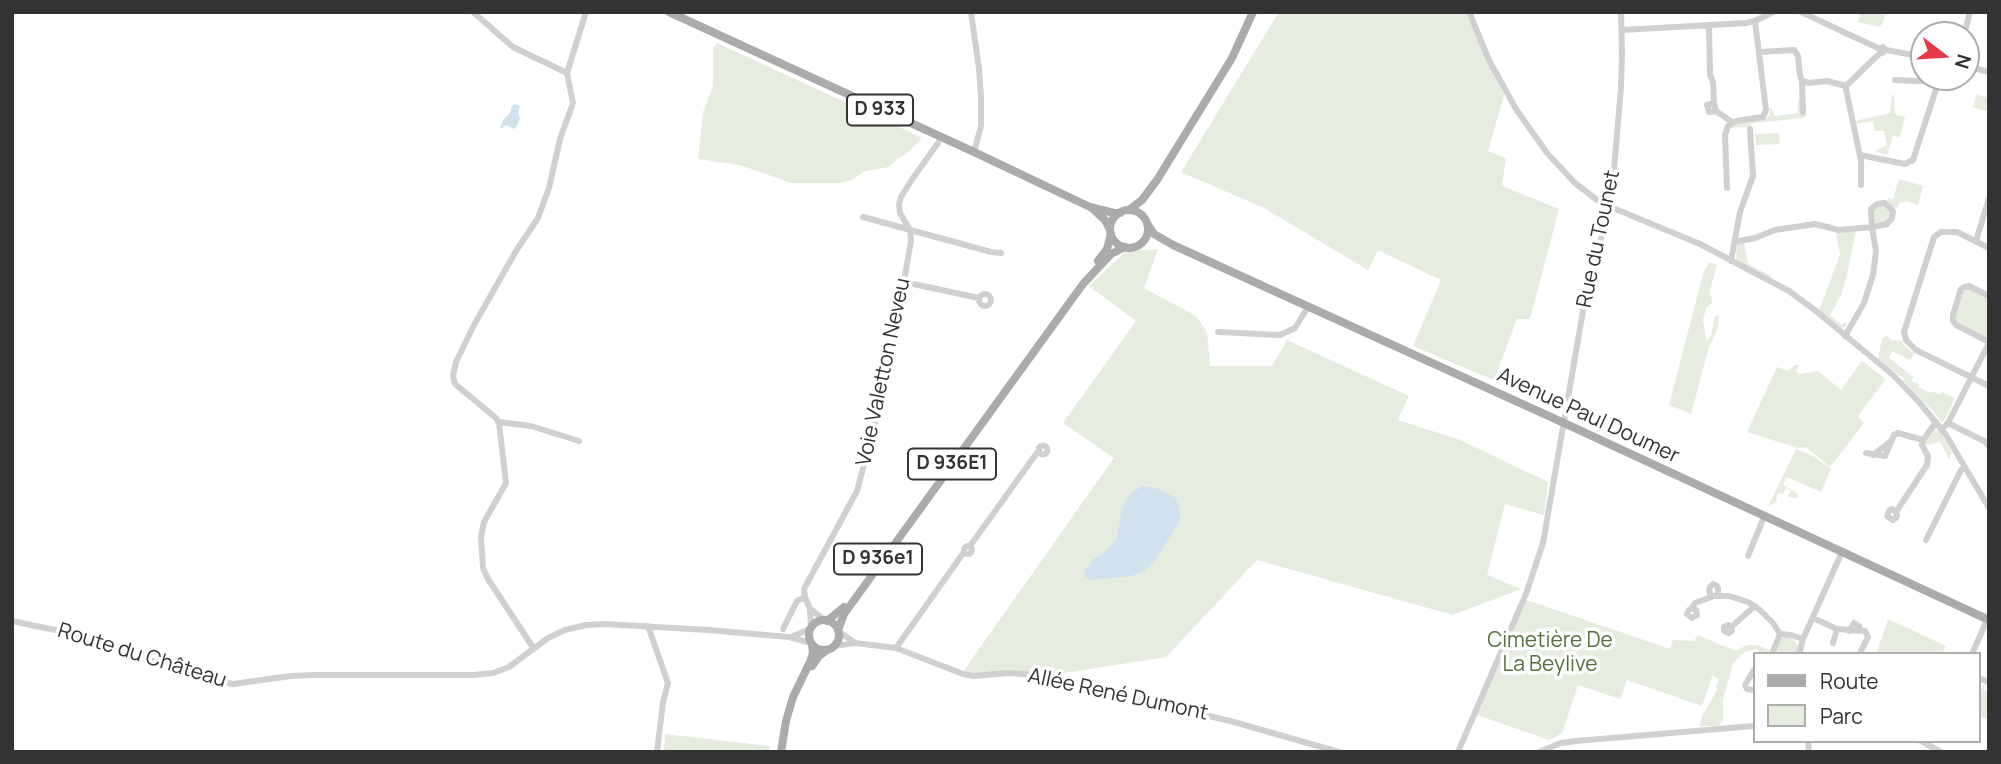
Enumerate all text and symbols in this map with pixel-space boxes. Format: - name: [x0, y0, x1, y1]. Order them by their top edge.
- north arrow: [1910, 21, 1980, 91]
- text: N: [1949, 51, 1978, 72]
- road number: D 933: [847, 94, 913, 125]
- street label: Rue du Tounet: [1572, 168, 1626, 310]
- street label: Voie Valetton Neveu: [852, 276, 916, 468]
- street label: Avenue Paul Doumer: [1493, 363, 1683, 469]
- road number: D 936E1: [908, 449, 996, 480]
- road number: D 936e1: [834, 544, 922, 574]
- street label: Route du Château: [55, 618, 229, 694]
- park label: Cimetière De La Beylive: [1487, 628, 1613, 678]
- legend: [1752, 652, 1980, 743]
- street label: Allée René Dumont: [1026, 664, 1210, 726]
- text: Route: [1820, 667, 1878, 695]
- text: Parc: [1820, 702, 1863, 730]

